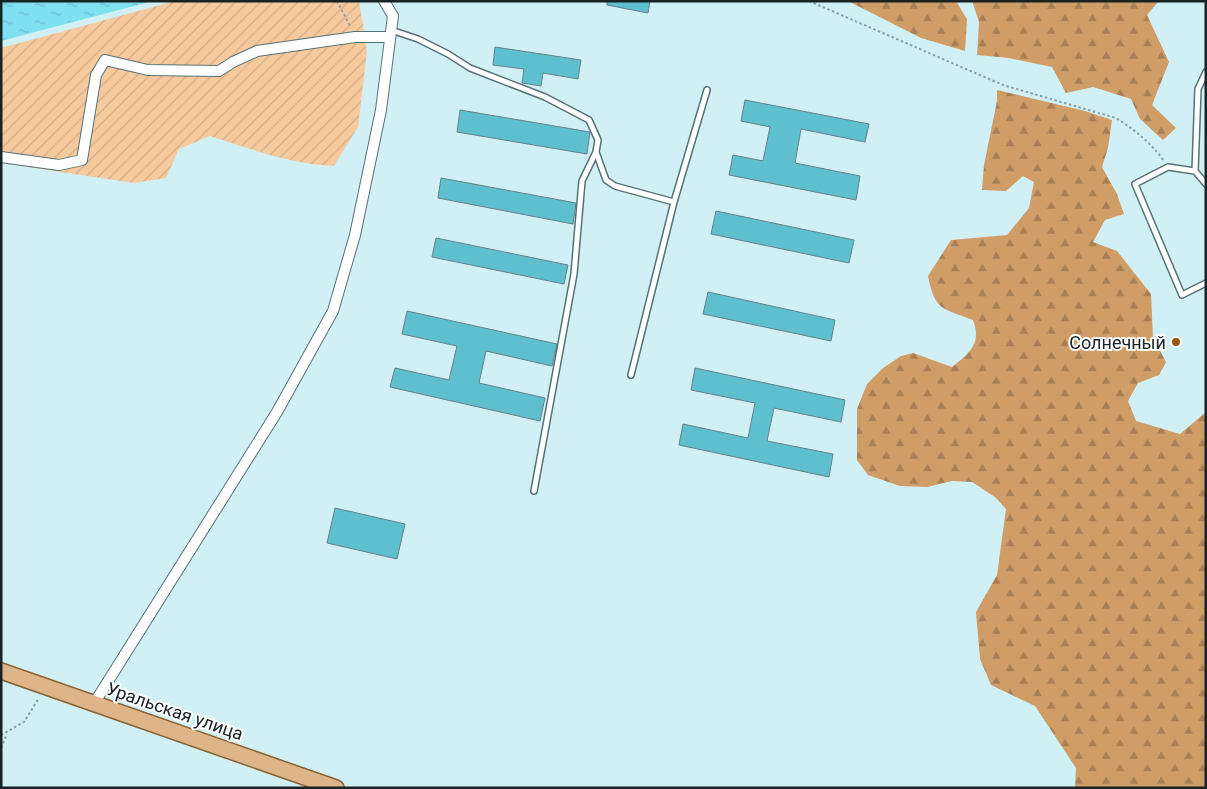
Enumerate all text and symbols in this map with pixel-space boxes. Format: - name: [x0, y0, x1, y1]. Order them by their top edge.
- place label: Солнечный: [1069, 332, 1166, 353]
- marker: Солнечный: [1170, 336, 1182, 348]
- street label: Уральская улица: [104, 678, 246, 744]

